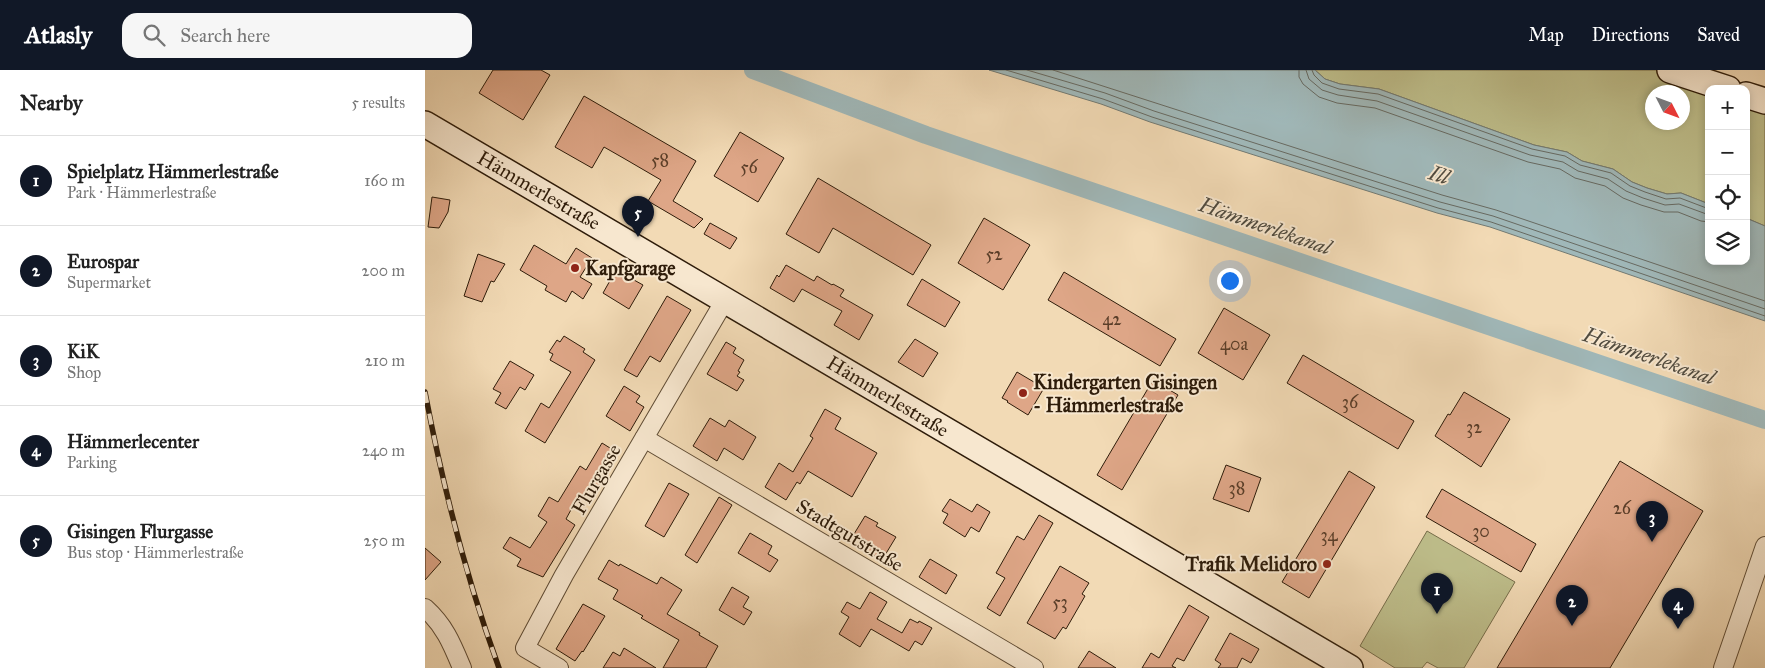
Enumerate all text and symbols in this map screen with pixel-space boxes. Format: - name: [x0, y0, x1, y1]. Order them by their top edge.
- search box: [122, 13, 472, 58]
- text: Atlasly: [25, 20, 92, 50]
- icon: search: [140, 21, 168, 49]
- text: Search here: [180, 24, 270, 47]
- text: Map: [1528, 24, 1564, 46]
- text: Directions: [1592, 24, 1669, 46]
- text: Saved: [1697, 24, 1740, 46]
- north arrow: [1645, 85, 1690, 130]
- map controls: [1705, 85, 1750, 265]
- button: +: [1705, 85, 1750, 130]
- text: Nearby: [20, 90, 83, 116]
- text: 5 results: [351, 93, 405, 112]
- button: −: [1705, 130, 1750, 175]
- street label: Hämmerlestraße: [473, 145, 605, 235]
- house number: 58: [651, 149, 669, 171]
- house number: 56: [740, 156, 759, 178]
- water label: Ill: [1425, 159, 1455, 191]
- text: Spielplatz Hämmerlestraße: [67, 160, 279, 183]
- text: 1: [33, 171, 39, 190]
- text: 160 m: [364, 171, 405, 190]
- button: locate: [1705, 175, 1750, 220]
- text: Park · Hämmerlestraße: [67, 183, 216, 202]
- water label: Hämmerlekanal: [1195, 191, 1337, 261]
- pin: 5: [622, 196, 654, 237]
- button: layers: [1705, 220, 1750, 265]
- house number: 52: [985, 243, 1003, 265]
- text: Eurospar: [67, 250, 139, 273]
- place label: Kapfgarage: [585, 256, 676, 281]
- text: 2: [32, 261, 40, 280]
- text: 200 m: [362, 261, 405, 280]
- marker: Kapfgarage: [569, 262, 581, 274]
- your location: [1217, 268, 1243, 294]
- text: Supermarket: [67, 273, 151, 292]
- house number: 42: [1103, 308, 1122, 330]
- water label: Hämmerlekanal: [1579, 321, 1721, 391]
- house number: 40a: [1220, 333, 1248, 355]
- text: KiK: [67, 340, 99, 363]
- street label: Hämmerlestraße: [823, 350, 953, 442]
- text: 3: [33, 351, 39, 370]
- text: 210 m: [365, 351, 405, 370]
- text: Shop: [67, 363, 101, 382]
- place label: Kindergarten Gisingen - Hämmerlestraße: [1033, 370, 1218, 417]
- marker: Kindergarten Gisingen - Hämmerlestraße: [1017, 387, 1029, 399]
- house number: 36: [1342, 391, 1359, 413]
- house number: 32: [1466, 416, 1482, 438]
- text: Hämmerlecenter: [67, 430, 199, 453]
- street label: Flurgasse: [566, 440, 627, 519]
- text: 4: [32, 441, 40, 460]
- text: 240 m: [362, 441, 405, 460]
- text: Parking: [67, 453, 116, 472]
- house number: 38: [1229, 477, 1245, 499]
- street label: Stadtgutstraße: [792, 494, 908, 577]
- house number: 26: [1613, 497, 1632, 519]
- pin: 3: [1636, 501, 1668, 542]
- text: Gisingen Flurgasse: [67, 520, 213, 543]
- house number: 30: [1472, 520, 1490, 542]
- house number: 34: [1320, 524, 1339, 546]
- text: 5: [32, 531, 40, 550]
- text: 250 m: [364, 531, 405, 550]
- text: Bus stop · Hämmerlestraße: [67, 543, 244, 562]
- place label: Trafik Melidoro: [1184, 552, 1317, 576]
- marker: Trafik Melidoro: [1321, 558, 1333, 570]
- pin: 1: [1421, 573, 1453, 614]
- pin: 2: [1556, 585, 1588, 626]
- pin: 4: [1662, 588, 1694, 629]
- house number: 53: [1052, 591, 1068, 613]

